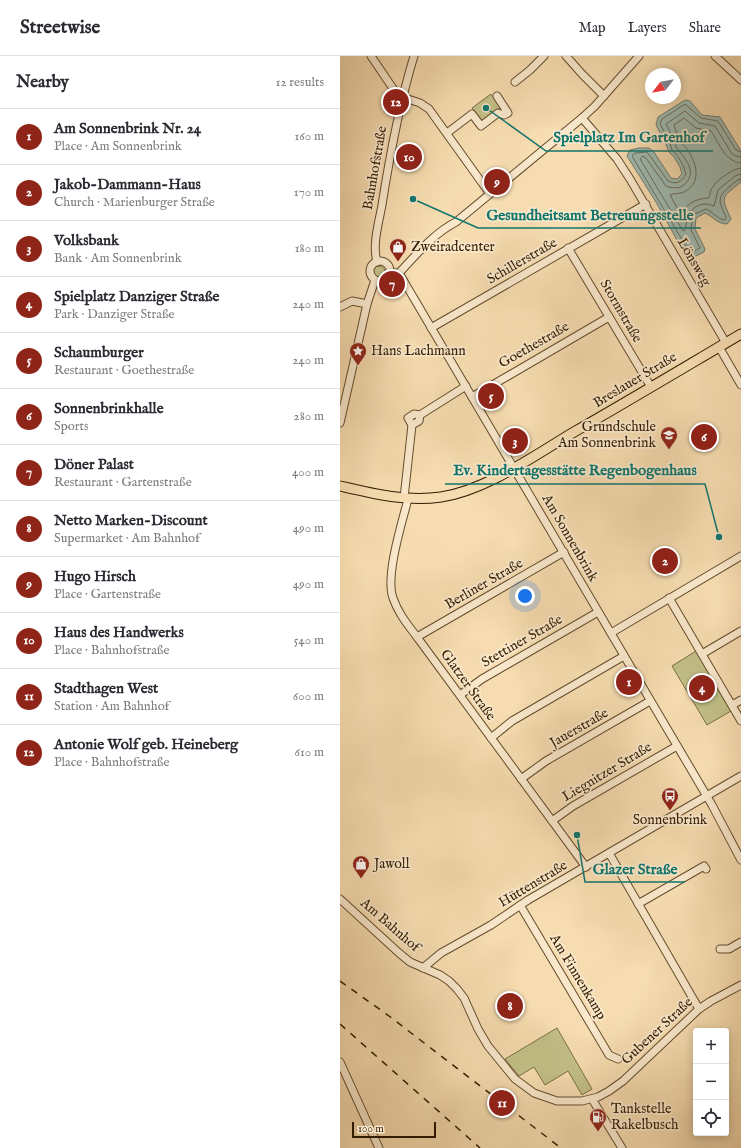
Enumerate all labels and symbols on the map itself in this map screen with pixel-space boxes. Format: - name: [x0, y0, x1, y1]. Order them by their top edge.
- north arrow: [645, 68, 681, 104]
- pin: 12: [383, 87, 409, 117]
- street label: Bahnhofstraße: [359, 124, 391, 211]
- callout: Spielplatz Im Gartenhof: [546, 124, 713, 151]
- text: Spielplatz Im Gartenhof: [553, 128, 707, 147]
- pin: 10: [396, 142, 422, 172]
- pin: 9: [484, 167, 510, 197]
- callout: Gesundheitsamt Betreuungsstelle: [478, 201, 701, 228]
- text: Gesundheitsamt Betreuungsstelle: [486, 206, 694, 225]
- street label: Schillerstraße: [484, 233, 561, 288]
- street label: Lönsweg: [673, 234, 715, 290]
- shop icon: Zweiradcenter: [388, 237, 408, 262]
- place label: Zweiradcenter: [411, 238, 495, 256]
- pin: 7: [379, 269, 405, 299]
- street label: Stormstraße: [596, 276, 647, 346]
- street label: Goethestraße: [496, 317, 573, 372]
- place icon: Hans Lachmann: [348, 341, 368, 366]
- place label: Hans Lachmann: [371, 342, 466, 360]
- street label: Breslauer Straße: [590, 348, 681, 412]
- pin: 5: [478, 381, 504, 411]
- place label: Grundschule Am Sonnenbrink: [557, 418, 657, 452]
- pin: 6: [691, 422, 717, 452]
- school or university icon: Grundschule Am Sonnenbrink: [659, 425, 679, 450]
- pin: 3: [502, 426, 528, 456]
- callout: Ev. Kindertagesstätte Regenbogenhaus: [445, 457, 705, 484]
- text: Ev. Kindertagesstätte Regenbogenhaus: [453, 461, 697, 480]
- street label: Am Sonnenbrink: [537, 490, 603, 585]
- pin: 2: [652, 546, 678, 576]
- street label: Berliner Straße: [442, 554, 527, 614]
- your location: [515, 586, 535, 606]
- street label: Stettiner Straße: [478, 610, 566, 671]
- street label: Glatzer Straße: [436, 646, 500, 725]
- pin: 1: [616, 667, 642, 697]
- pin: 4: [689, 673, 715, 703]
- street label: Jauerstraße: [545, 704, 612, 753]
- street label: Liegnitzer Straße: [559, 738, 656, 806]
- bus stop icon: Sonnenbrink: [660, 786, 680, 811]
- place label: Sonnenbrink: [633, 811, 708, 829]
- shop icon: Jawoll: [351, 854, 371, 879]
- place label: Jawoll: [372, 855, 410, 873]
- callout: Glazer Straße: [585, 855, 685, 882]
- street label: Hüttenstraße: [495, 856, 571, 912]
- text: Glazer Straße: [593, 860, 677, 879]
- street label: Am Bahnhof: [356, 893, 426, 958]
- street label: Am Finnenkamp: [545, 930, 611, 1023]
- pin: 8: [497, 991, 523, 1021]
- street label: Gubener Straße: [618, 993, 697, 1069]
- pin: 11: [489, 1088, 515, 1118]
- place label: Tankstelle Rakelbusch: [611, 1100, 679, 1134]
- fuel station icon: Tankstelle Rakelbusch: [588, 1107, 608, 1132]
- scale bar: [352, 1120, 436, 1139]

